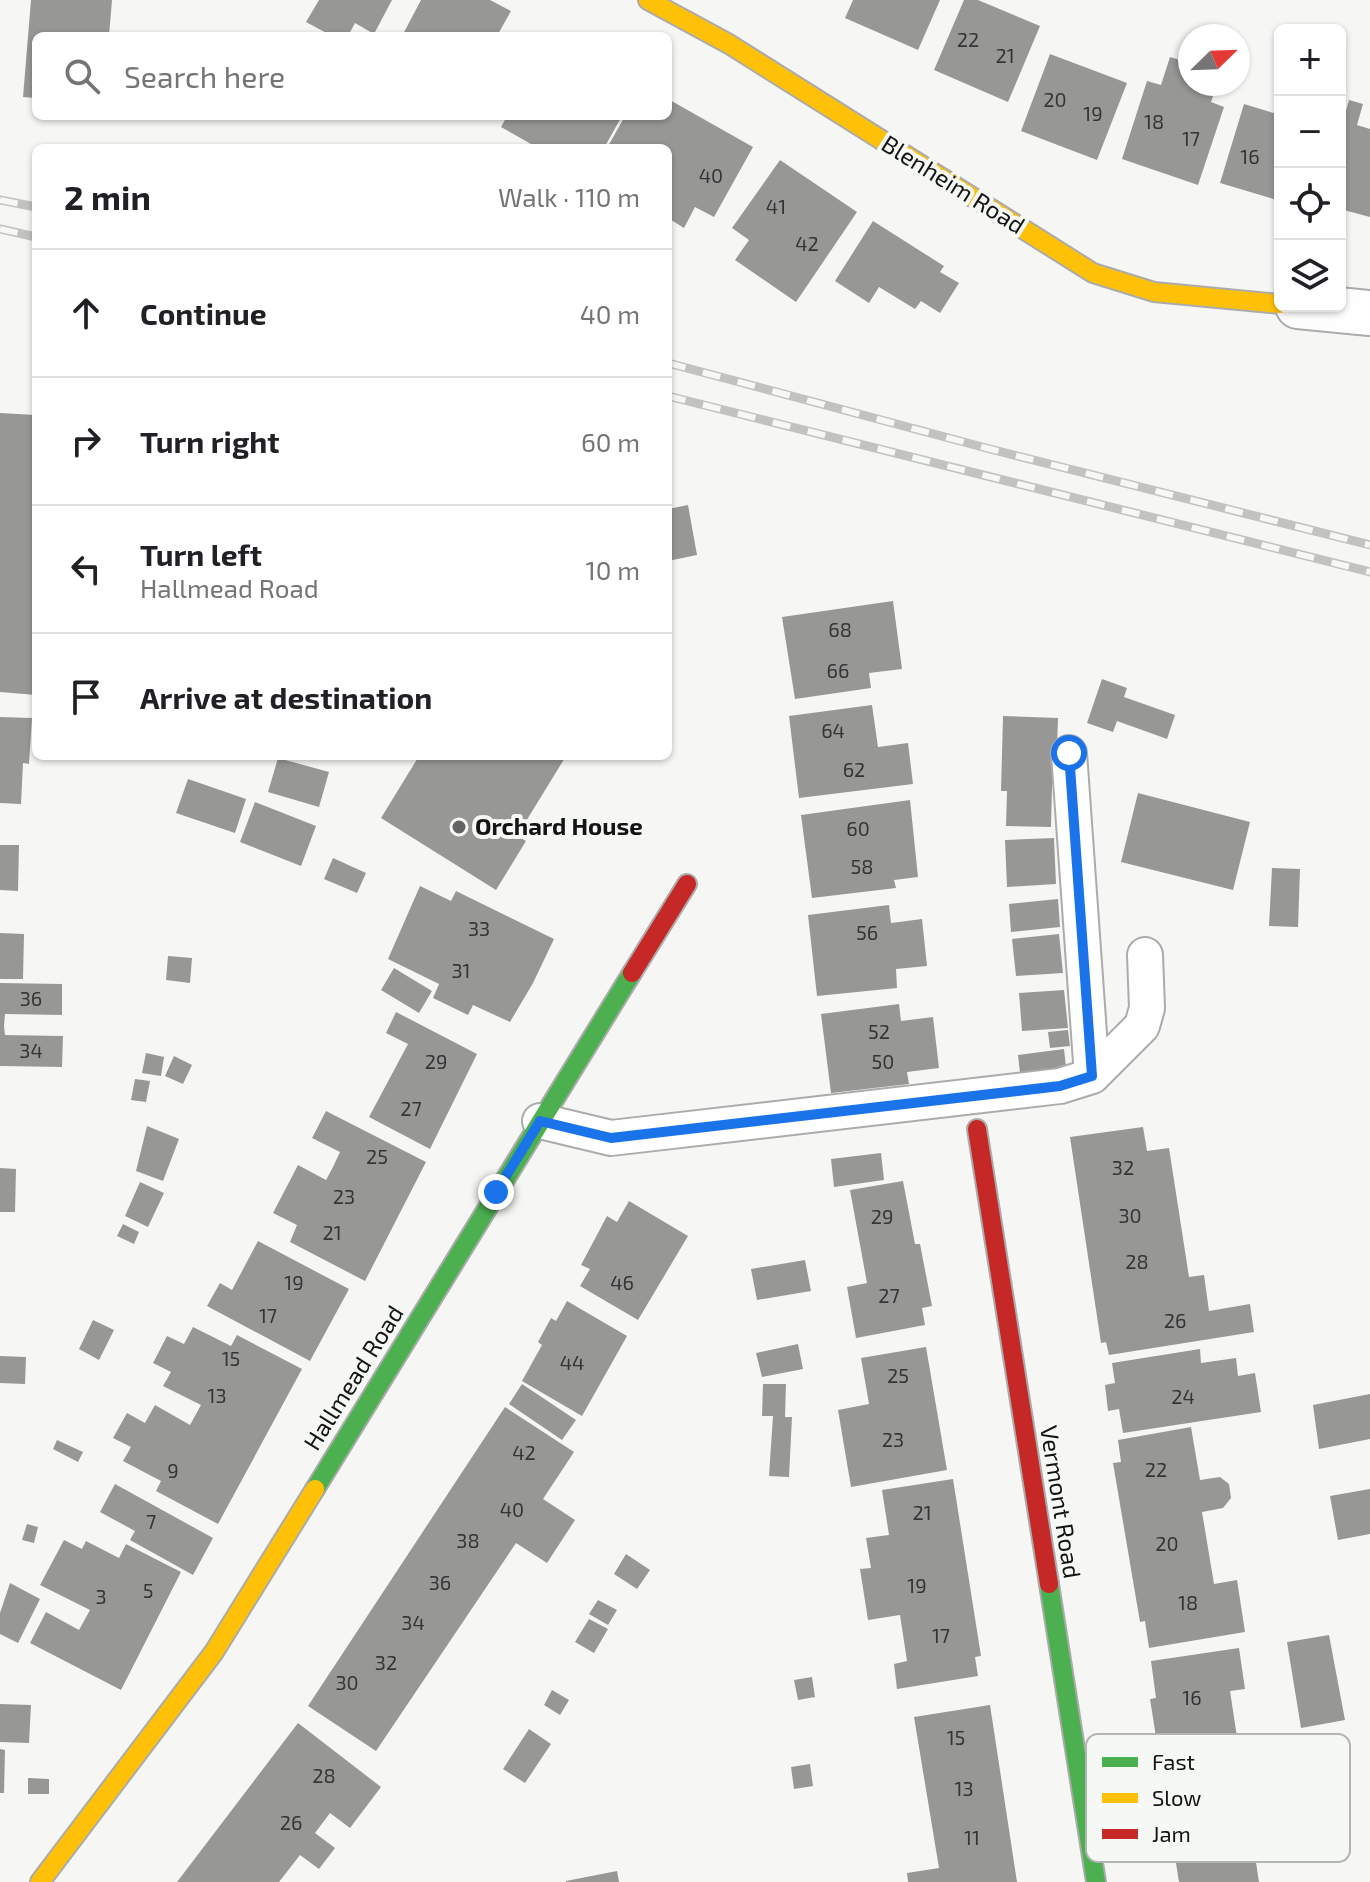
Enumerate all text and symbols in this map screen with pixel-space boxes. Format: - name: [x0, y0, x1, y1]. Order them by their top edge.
- north arrow: [1178, 24, 1250, 96]
- map controls: [1274, 24, 1346, 312]
- button: +: [1274, 24, 1346, 96]
- house number: 22: [957, 27, 979, 51]
- search box: [32, 32, 672, 120]
- house number: 21: [995, 43, 1015, 67]
- icon: search: [60, 54, 104, 98]
- text: Search here: [124, 58, 285, 94]
- house number: 20: [1043, 87, 1067, 111]
- button: −: [1274, 96, 1346, 168]
- house number: 19: [1083, 101, 1103, 125]
- house number: 18: [1144, 109, 1164, 133]
- house number: 17: [1182, 126, 1200, 150]
- street label: Blenheim Road: [877, 128, 1031, 239]
- house number: 16: [1240, 144, 1260, 168]
- house number: 40: [699, 163, 723, 187]
- button: locate: [1274, 168, 1346, 240]
- text: 2 min: [64, 176, 151, 217]
- text: Walk · 110 m: [498, 181, 640, 212]
- house number: 41: [766, 194, 786, 218]
- house number: 42: [795, 231, 819, 255]
- button: layers: [1274, 240, 1346, 312]
- icon: ahead: [64, 291, 108, 335]
- text: Continue: [140, 295, 267, 331]
- text: 40 m: [580, 298, 640, 329]
- icon: right: [64, 419, 108, 463]
- text: Turn right: [140, 423, 280, 459]
- text: 60 m: [581, 426, 640, 457]
- text: Turn left: [140, 536, 262, 572]
- icon: left: [64, 547, 108, 591]
- text: 10 m: [585, 554, 640, 585]
- text: Hallmead Road: [140, 572, 319, 603]
- house number: 68: [828, 617, 852, 641]
- house number: 66: [827, 658, 849, 682]
- icon: arrive: [64, 675, 108, 719]
- text: Arrive at destination: [140, 679, 432, 715]
- house number: 64: [821, 718, 845, 742]
- route start: [1051, 735, 1087, 771]
- house number: 62: [843, 757, 865, 781]
- place label: Orchard House: [475, 811, 643, 840]
- house number: 60: [846, 816, 870, 840]
- marker: Orchard House: [450, 818, 468, 836]
- house number: 58: [851, 854, 873, 878]
- house number: 33: [468, 916, 490, 940]
- house number: 56: [856, 920, 878, 944]
- house number: 31: [451, 958, 471, 982]
- house number: 36: [20, 986, 42, 1010]
- house number: 52: [868, 1019, 890, 1043]
- house number: 34: [19, 1038, 43, 1062]
- house number: 29: [425, 1049, 447, 1073]
- house number: 50: [872, 1049, 894, 1073]
- house number: 27: [400, 1096, 422, 1120]
- house number: 25: [366, 1144, 388, 1168]
- house number: 32: [1112, 1155, 1134, 1179]
- route end: [478, 1174, 514, 1210]
- house number: 23: [333, 1184, 355, 1208]
- house number: 30: [1118, 1203, 1142, 1227]
- house number: 29: [871, 1204, 893, 1228]
- house number: 21: [322, 1220, 342, 1244]
- house number: 28: [1125, 1249, 1149, 1273]
- house number: 19: [284, 1270, 304, 1294]
- house number: 46: [610, 1270, 634, 1294]
- house number: 27: [878, 1283, 900, 1307]
- street label: Hallmead Road: [297, 1300, 409, 1455]
- house number: 17: [259, 1303, 277, 1327]
- house number: 26: [1164, 1308, 1186, 1332]
- house number: 15: [222, 1346, 240, 1370]
- house number: 44: [560, 1350, 584, 1374]
- house number: 25: [887, 1363, 909, 1387]
- house number: 13: [207, 1383, 227, 1407]
- house number: 24: [1171, 1384, 1195, 1408]
- street label: Vermont Road: [1035, 1423, 1088, 1580]
- house number: 23: [882, 1427, 904, 1451]
- house number: 42: [512, 1440, 536, 1464]
- house number: 22: [1145, 1457, 1167, 1481]
- house number: 9: [167, 1458, 179, 1482]
- house number: 40: [500, 1497, 524, 1521]
- house number: 21: [912, 1500, 932, 1524]
- house number: 7: [146, 1509, 156, 1533]
- house number: 38: [456, 1528, 480, 1552]
- house number: 20: [1155, 1531, 1179, 1555]
- house number: 36: [429, 1570, 451, 1594]
- house number: 19: [907, 1573, 927, 1597]
- house number: 5: [143, 1578, 153, 1602]
- house number: 3: [95, 1584, 107, 1608]
- house number: 18: [1178, 1590, 1198, 1614]
- house number: 34: [401, 1610, 425, 1634]
- house number: 17: [932, 1623, 950, 1647]
- house number: 32: [375, 1650, 397, 1674]
- house number: 30: [335, 1670, 359, 1694]
- house number: 16: [1182, 1685, 1202, 1709]
- house number: 15: [947, 1725, 965, 1749]
- legend: [1086, 1734, 1350, 1862]
- text: Fast: [1152, 1748, 1195, 1774]
- house number: 28: [312, 1763, 336, 1787]
- house number: 13: [954, 1776, 974, 1800]
- text: Slow: [1152, 1784, 1201, 1810]
- house number: 26: [280, 1810, 302, 1834]
- text: Jam: [1152, 1820, 1191, 1846]
- house number: 11: [964, 1825, 980, 1849]

